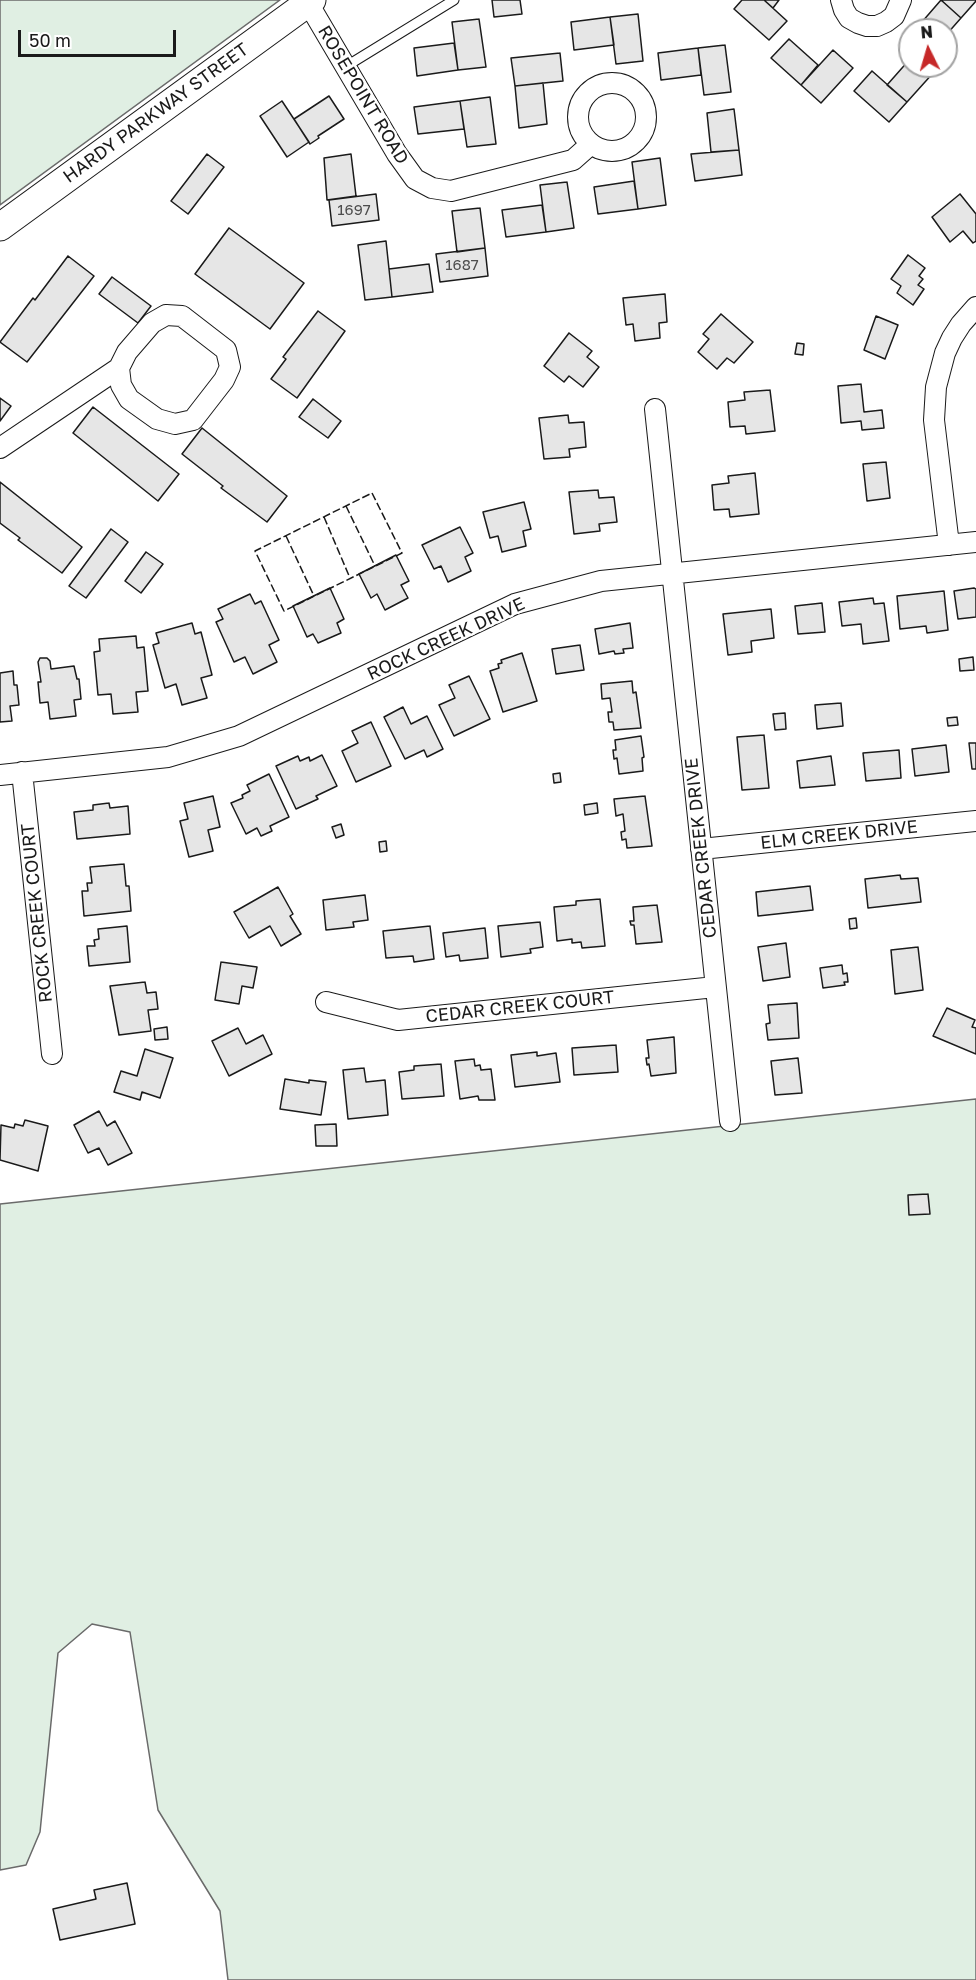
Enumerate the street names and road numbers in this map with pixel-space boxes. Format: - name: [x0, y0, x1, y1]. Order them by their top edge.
- street label: ROSEPOINT ROAD: [313, 22, 413, 168]
- street label: HARDY PARKWAY STREET: [59, 38, 253, 188]
- street label: ROCK CREEK DRIVE: [364, 593, 528, 685]
- street label: CEDAR CREEK DRIVE: [681, 757, 721, 939]
- street label: ELM CREEK DRIVE: [759, 816, 919, 854]
- street label: ROCK CREEK COURT: [17, 822, 57, 1004]
- street label: CEDAR CREEK COURT: [425, 986, 615, 1028]

